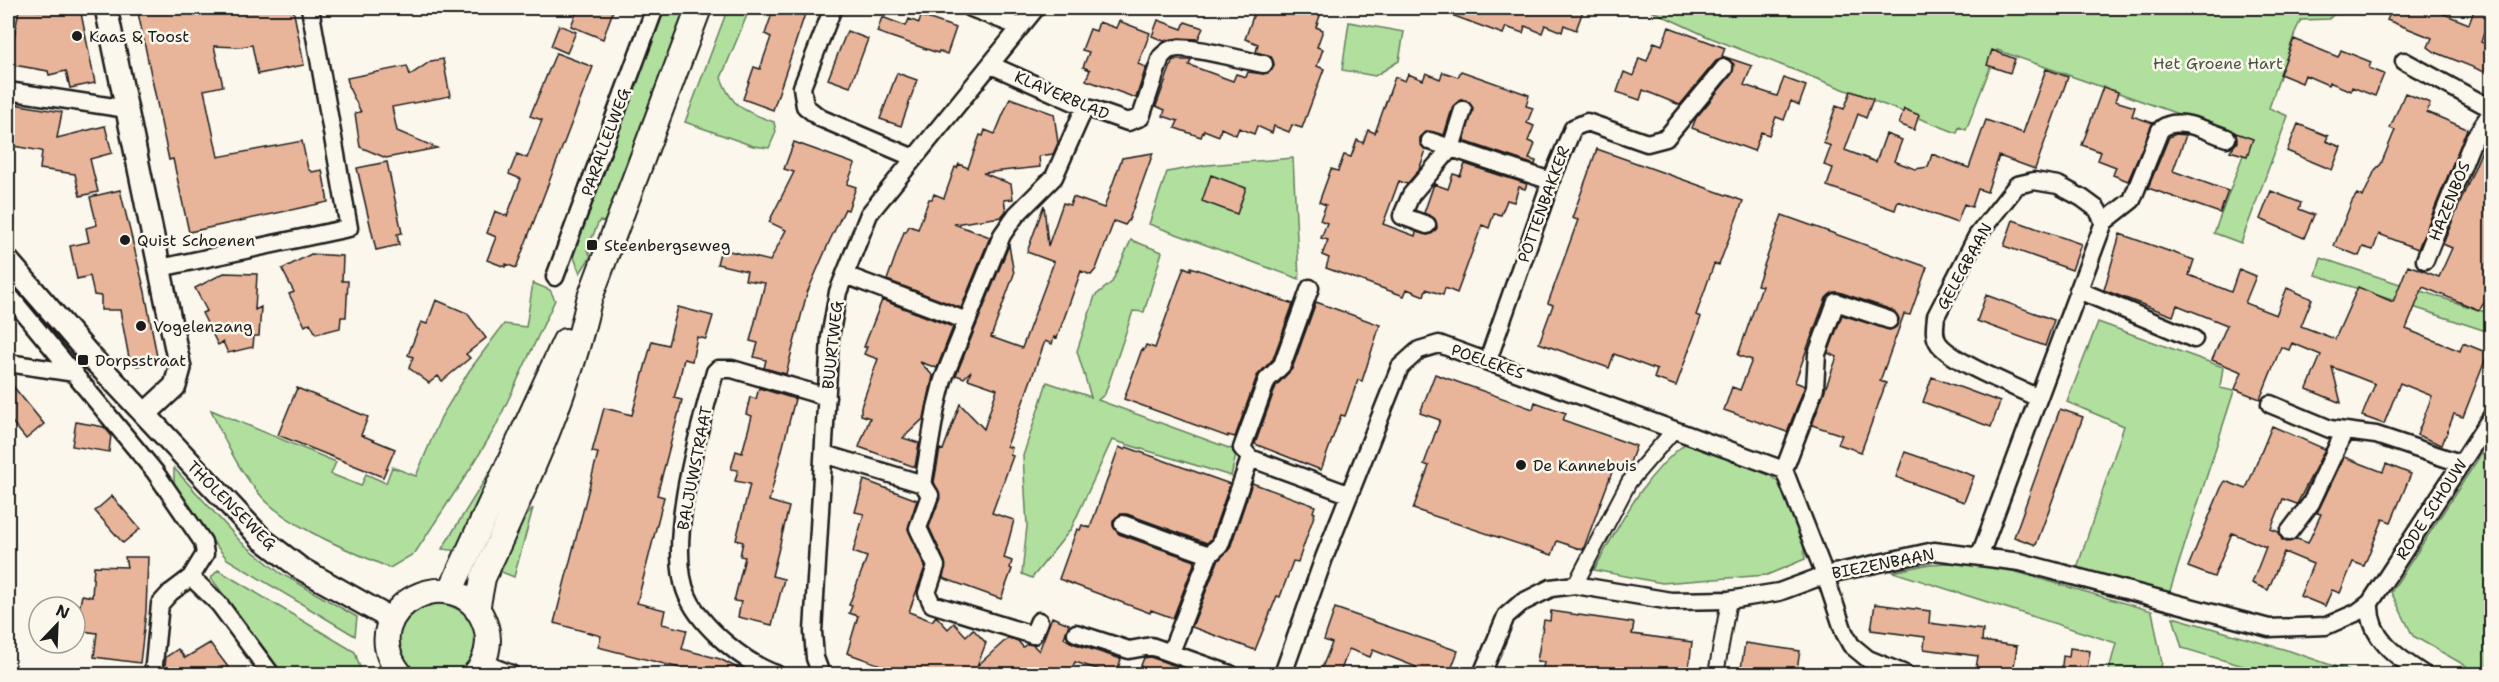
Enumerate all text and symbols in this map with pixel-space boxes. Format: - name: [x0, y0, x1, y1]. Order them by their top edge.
- place label: Kaas & Toost: [89, 26, 189, 47]
- marker: Kaas & Toost: [70, 29, 84, 43]
- park label: Het Groene Hart: [2153, 53, 2283, 74]
- street label: KLAVERBLAD: [1011, 66, 1112, 125]
- street label: PARALLELWEG: [576, 85, 635, 199]
- street label: POTTENBAKKER: [1513, 143, 1574, 265]
- street label: HAZENBOS: [2424, 158, 2475, 244]
- street label: GELEGBAAN: [1932, 219, 1997, 313]
- place label: Quist Schoenen: [137, 230, 255, 251]
- marker: Quist Schoenen: [118, 233, 132, 247]
- place label: Steenbergseweg: [604, 235, 731, 256]
- marker: Steenbergseweg: [585, 238, 599, 252]
- street label: BUURTWEG: [817, 300, 848, 390]
- place label: Vogelenzang: [153, 316, 253, 337]
- marker: Vogelenzang: [134, 319, 148, 333]
- street label: POELEKES: [1448, 339, 1528, 384]
- place label: Dorpsstraat: [95, 350, 186, 371]
- marker: Dorpsstraat: [76, 353, 90, 367]
- street label: BALJUWSTRAAT: [672, 404, 717, 532]
- place label: De Kannebuis: [1533, 455, 1637, 476]
- street label: RODE SCHOUW: [2391, 455, 2472, 564]
- street label: THOLENSEWEG: [182, 456, 281, 555]
- marker: De Kannebuis: [1514, 458, 1528, 472]
- street label: BIEZENBAAN: [1830, 543, 1936, 584]
- north arrow: [27, 595, 87, 655]
- text: N: [53, 600, 73, 624]

